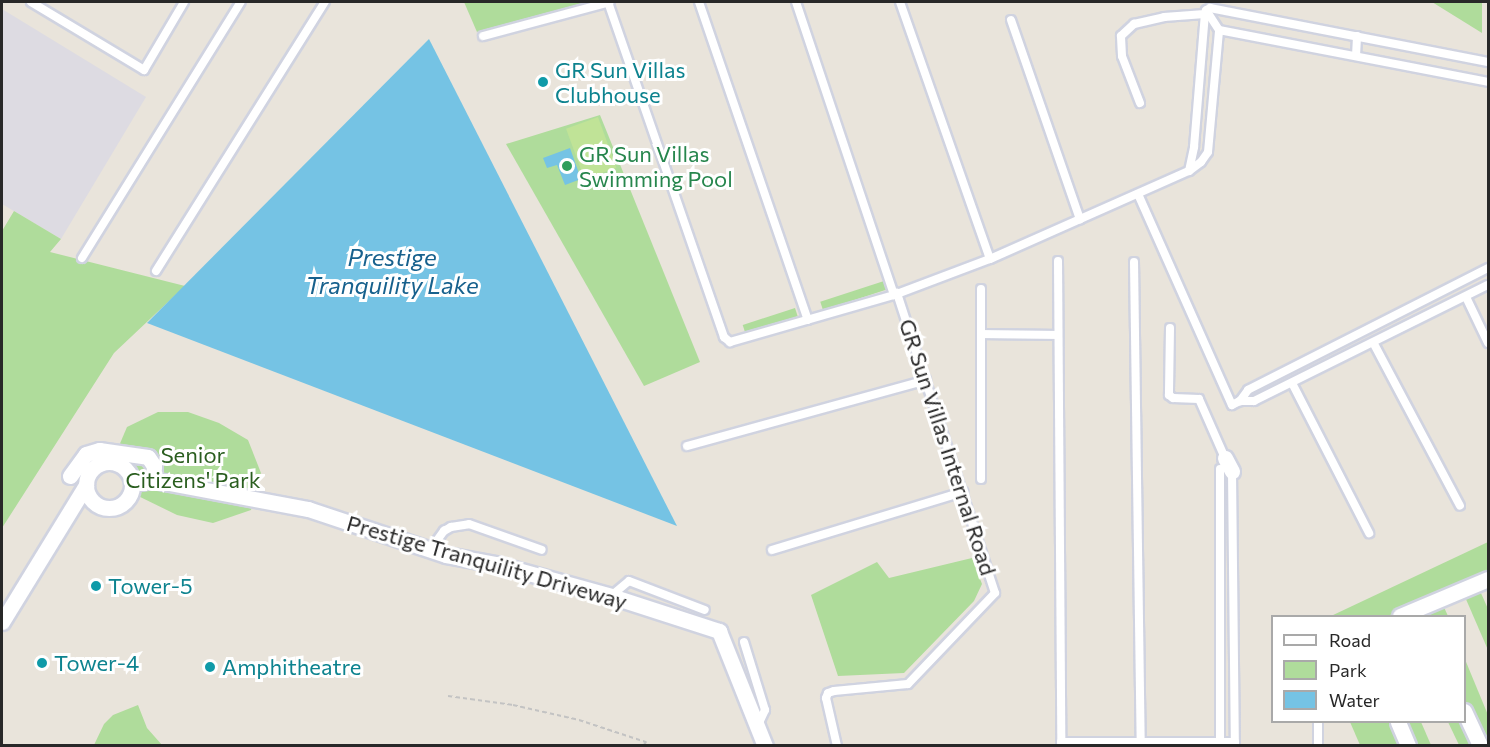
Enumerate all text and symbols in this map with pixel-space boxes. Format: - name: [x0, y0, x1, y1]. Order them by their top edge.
- place label: GR Sun Villas Clubhouse: [555, 56, 686, 107]
- marker: GR Sun Villas Clubhouse: [536, 75, 550, 89]
- place label: GR Sun Villas Swimming Pool: [579, 140, 733, 192]
- marker: GR Sun Villas Swimming Pool: [560, 159, 574, 173]
- water label: Prestige Tranquility Lake: [305, 243, 479, 299]
- street label: GR Sun Villas Internal Road: [894, 315, 1002, 579]
- park label: Senior Citizens' Park: [125, 441, 261, 493]
- street label: Prestige Tranquility Driveway: [344, 509, 630, 615]
- place label: Tower-5: [108, 573, 193, 599]
- marker: Tower-5: [89, 579, 103, 593]
- legend: [1271, 615, 1466, 723]
- text: Road: [1329, 629, 1371, 651]
- place label: Tower-4: [54, 650, 139, 676]
- place label: Amphitheatre: [222, 654, 361, 680]
- marker: Tower-4: [35, 656, 49, 670]
- text: Park: [1329, 659, 1367, 681]
- marker: Amphitheatre: [203, 660, 217, 674]
- text: Water: [1329, 689, 1380, 711]

